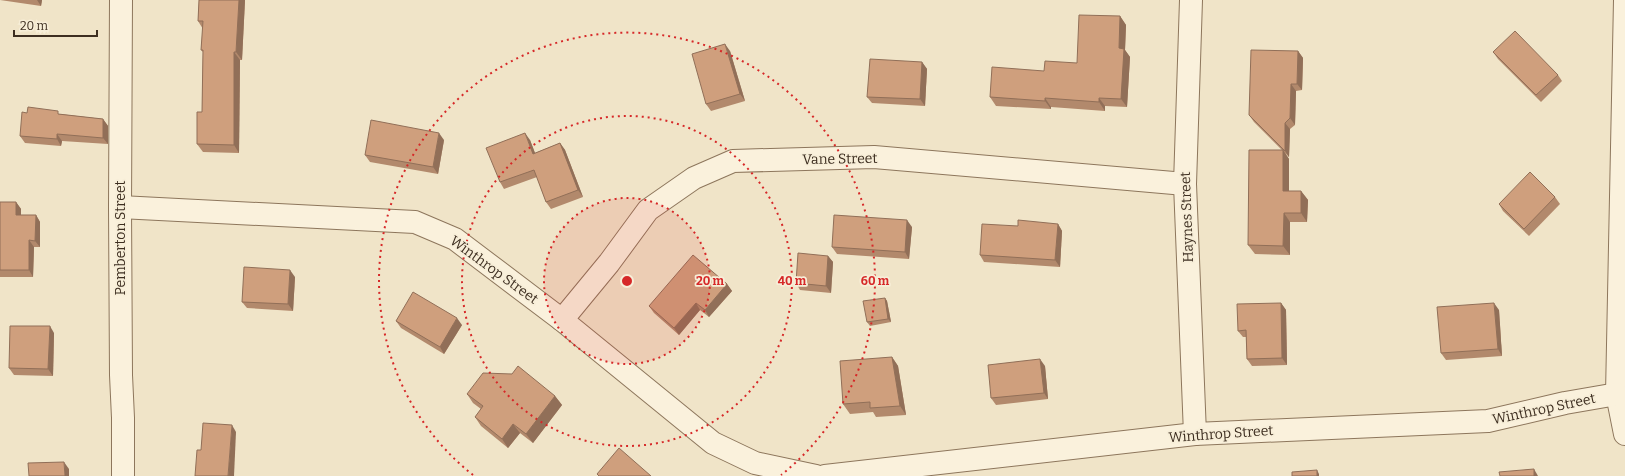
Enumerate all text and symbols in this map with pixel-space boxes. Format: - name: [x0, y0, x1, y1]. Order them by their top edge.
- scale bar: [14, 12, 97, 38]
- text: 20 m: [20, 19, 49, 33]
- street label: Vane Street: [802, 150, 878, 168]
- street label: Haynes Street: [1177, 171, 1197, 263]
- street label: Pemberton Street: [112, 180, 129, 296]
- street label: Winthrop Street: [447, 232, 541, 308]
- centre of rings: [620, 274, 634, 288]
- text: 20 m: [696, 274, 725, 288]
- text: 40 m: [778, 274, 807, 288]
- text: 60 m: [861, 274, 890, 288]
- street label: Winthrop Street: [1491, 390, 1597, 428]
- street label: Winthrop Street: [1168, 422, 1274, 446]

